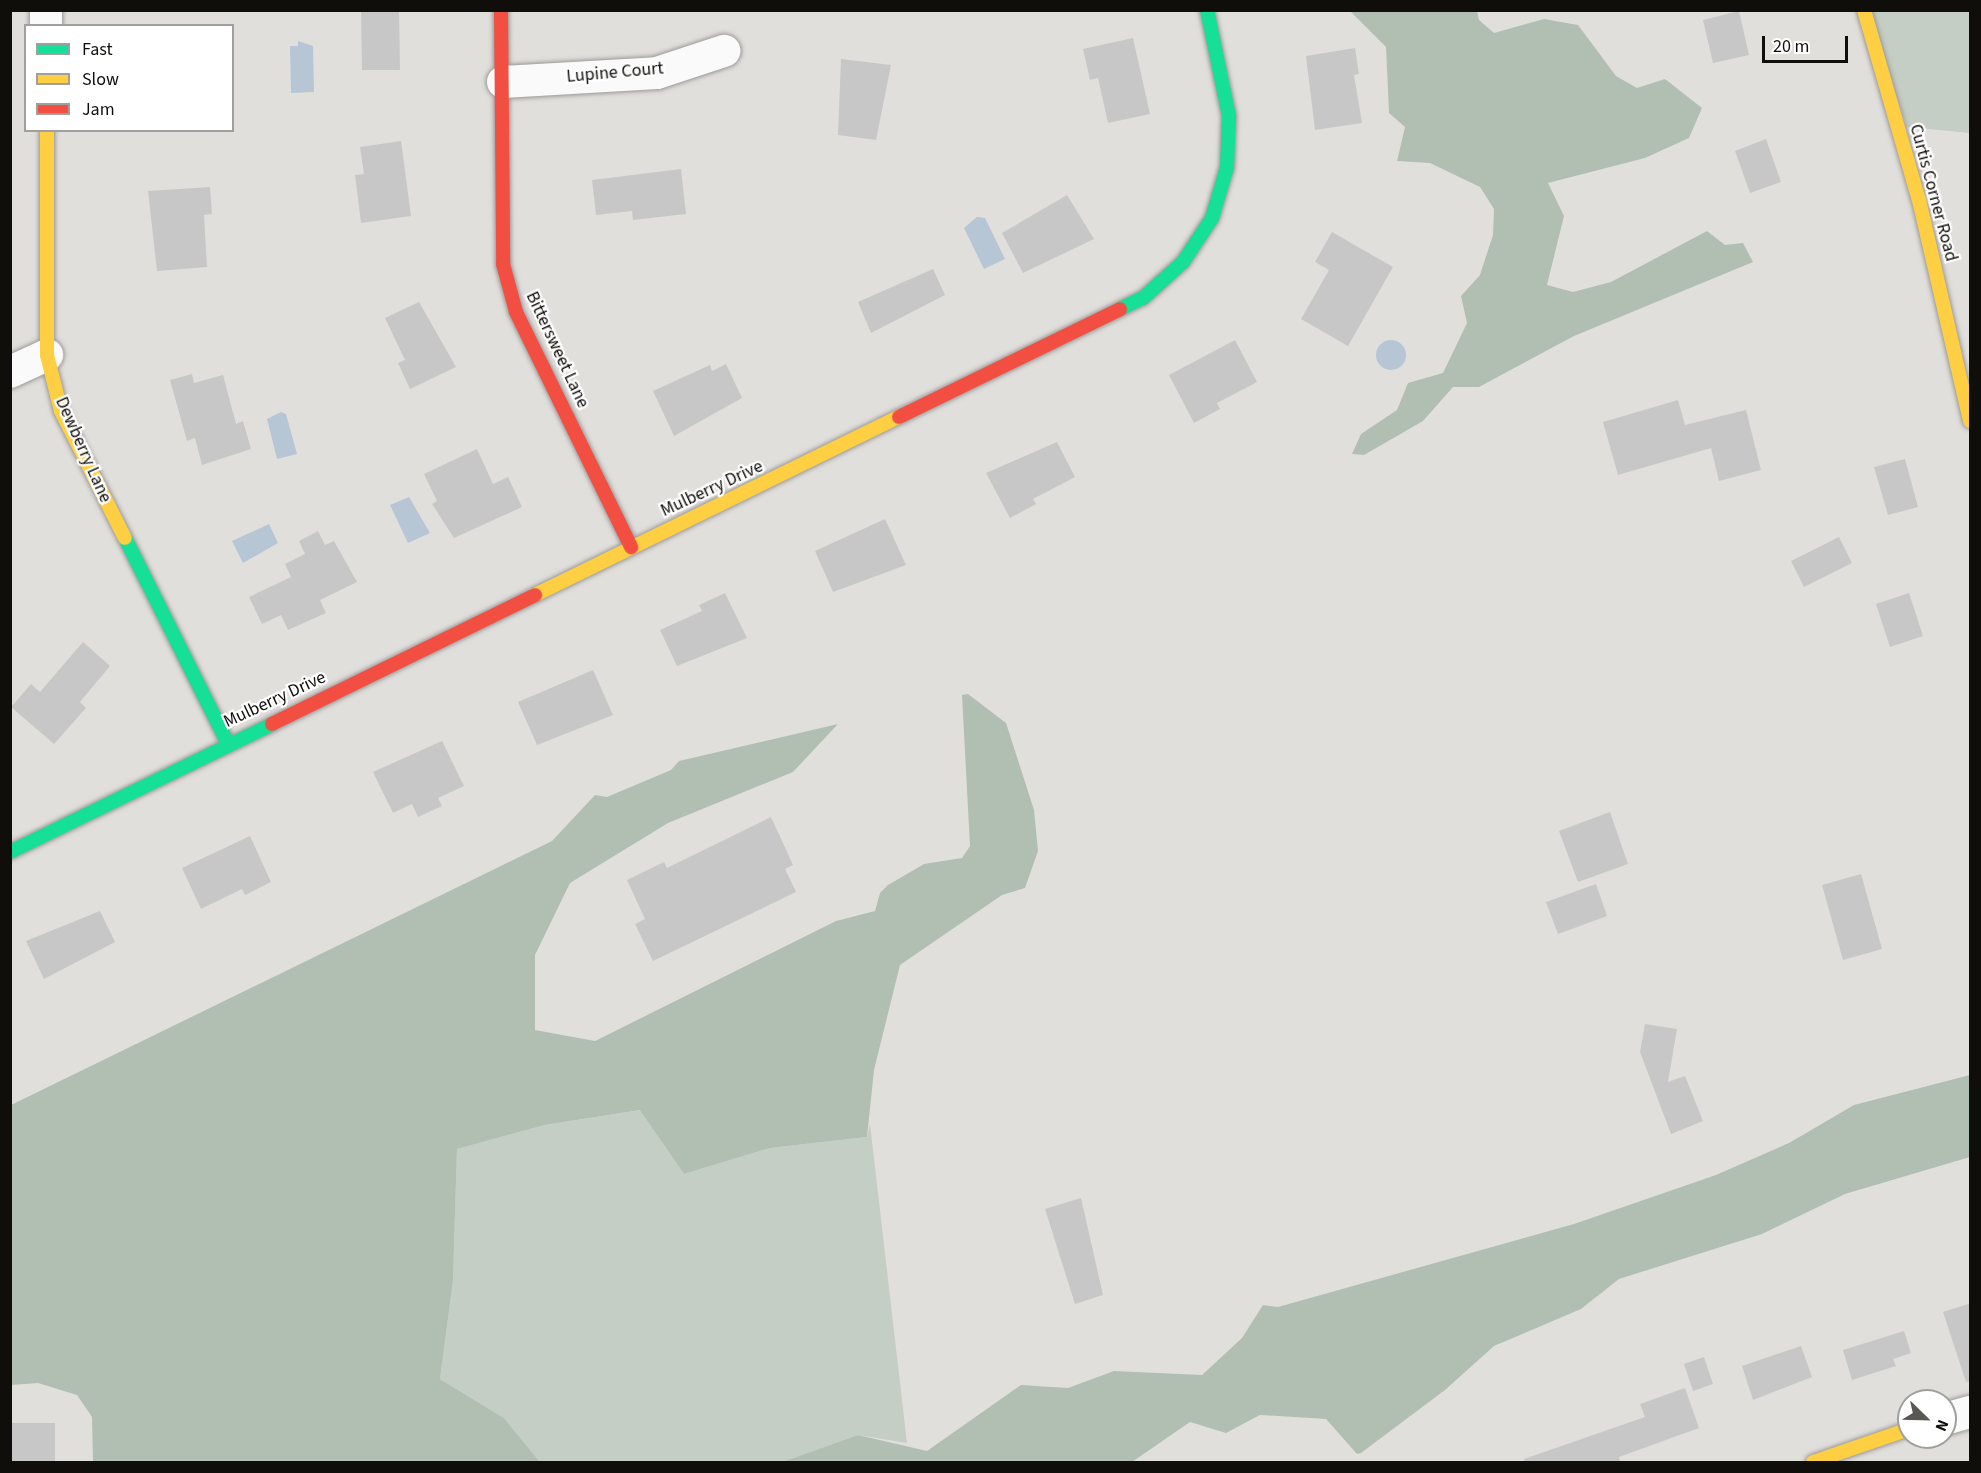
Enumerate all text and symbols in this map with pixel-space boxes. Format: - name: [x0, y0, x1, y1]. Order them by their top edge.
- legend: [24, 24, 234, 132]
- scale bar: [1765, 24, 1850, 62]
- text: 20 m: [1773, 34, 1809, 59]
- text: Fast: [82, 37, 113, 62]
- street label: Lupine Court: [566, 58, 664, 88]
- text: Slow: [82, 67, 119, 92]
- text: Jam: [82, 97, 115, 122]
- street label: Curtis Corner Road: [1904, 122, 1962, 264]
- street label: Bittersweet Lane: [521, 288, 593, 412]
- street label: Dewberry Lane: [50, 394, 116, 506]
- street label: Mulberry Drive: [657, 456, 767, 522]
- street label: Mulberry Drive: [220, 667, 330, 733]
- north arrow: [1897, 1389, 1957, 1449]
- text: N: [1930, 1416, 1954, 1434]

